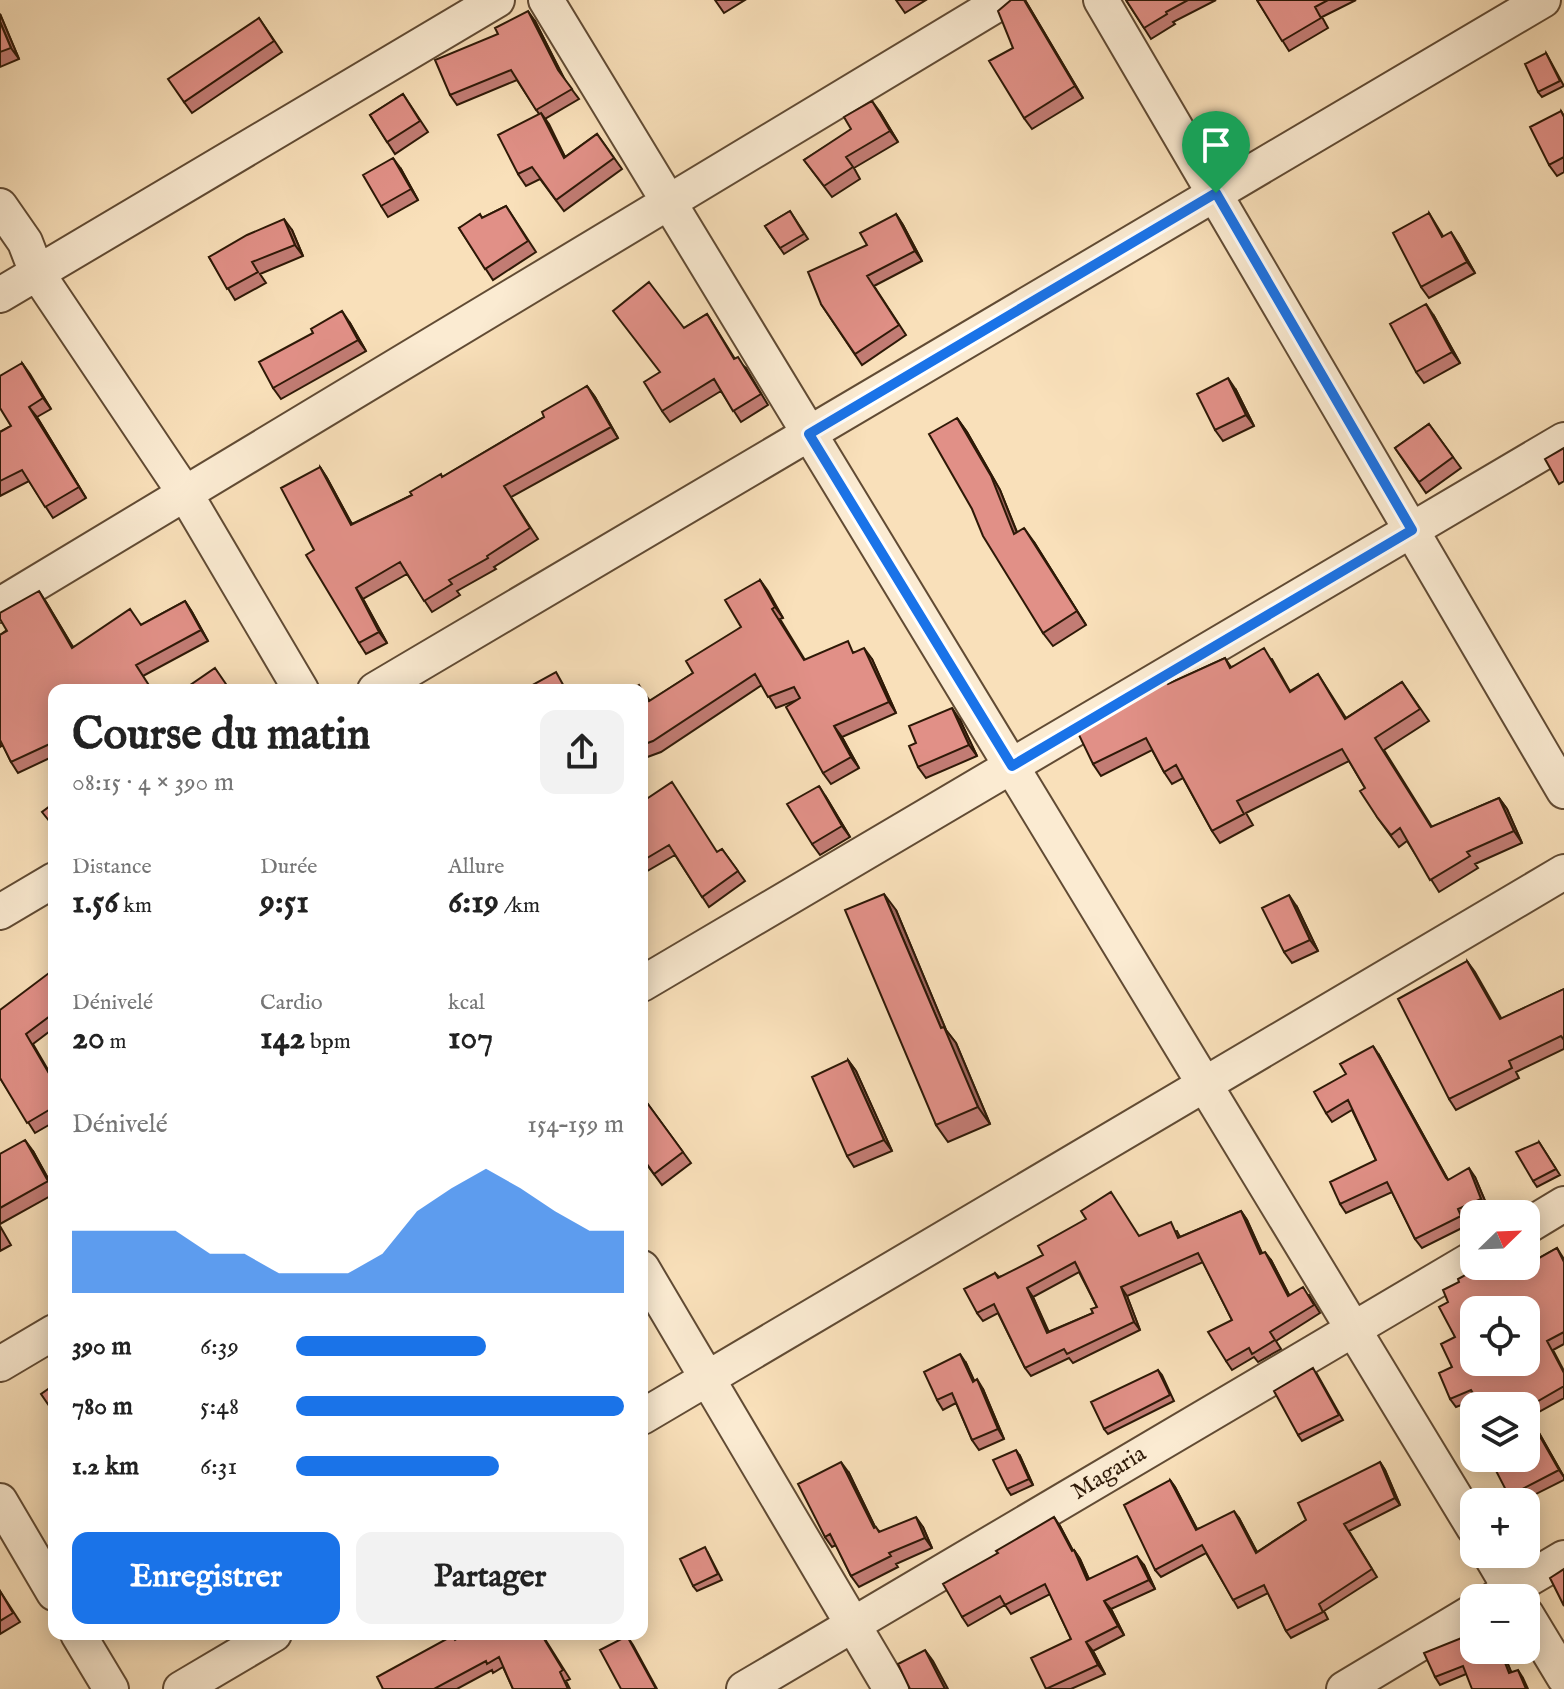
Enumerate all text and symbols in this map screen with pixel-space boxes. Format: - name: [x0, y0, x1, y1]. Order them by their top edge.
- pin: [1182, 111, 1250, 193]
- icon: arrive: [1194, 123, 1238, 167]
- text: Course du matin: [72, 708, 370, 764]
- button: share: [540, 710, 624, 794]
- text: 08:15 · 4 × 390 m: [72, 766, 234, 799]
- text: Distance: [72, 853, 152, 881]
- text: Durée: [260, 853, 317, 881]
- text: Allure: [448, 853, 504, 881]
- text: 1.56: [72, 881, 119, 924]
- text: 9:51: [260, 881, 309, 924]
- text: 6:19: [448, 881, 499, 924]
- text: km: [119, 892, 152, 920]
- text: /km: [499, 892, 540, 920]
- text: Dénivelé: [72, 989, 153, 1017]
- text: Cardio: [260, 989, 323, 1017]
- text: kcal: [448, 989, 485, 1017]
- text: 20: [72, 1017, 105, 1060]
- text: 142: [260, 1017, 305, 1060]
- text: 107: [448, 1017, 493, 1060]
- text: m: [105, 1028, 126, 1056]
- text: bpm: [305, 1028, 351, 1056]
- text: Dénivelé: [72, 1108, 168, 1141]
- text: 154–159 m: [527, 1108, 624, 1141]
- north arrow: [1460, 1200, 1540, 1280]
- map controls: [1460, 1200, 1540, 1664]
- button: locate: [1460, 1296, 1540, 1376]
- text: 390 m: [72, 1330, 132, 1363]
- text: 6:39: [200, 1330, 239, 1363]
- text: 780 m: [72, 1390, 133, 1423]
- text: 5:48: [200, 1390, 239, 1423]
- button: layers: [1460, 1392, 1540, 1472]
- street label: Magaria: [1066, 1438, 1153, 1507]
- text: 1.2 km: [72, 1450, 139, 1483]
- text: 6:31: [200, 1450, 237, 1483]
- button: +: [1460, 1488, 1540, 1568]
- button: Enregistrer: [72, 1532, 340, 1624]
- button: Partager: [356, 1532, 624, 1624]
- button: −: [1460, 1584, 1540, 1664]

